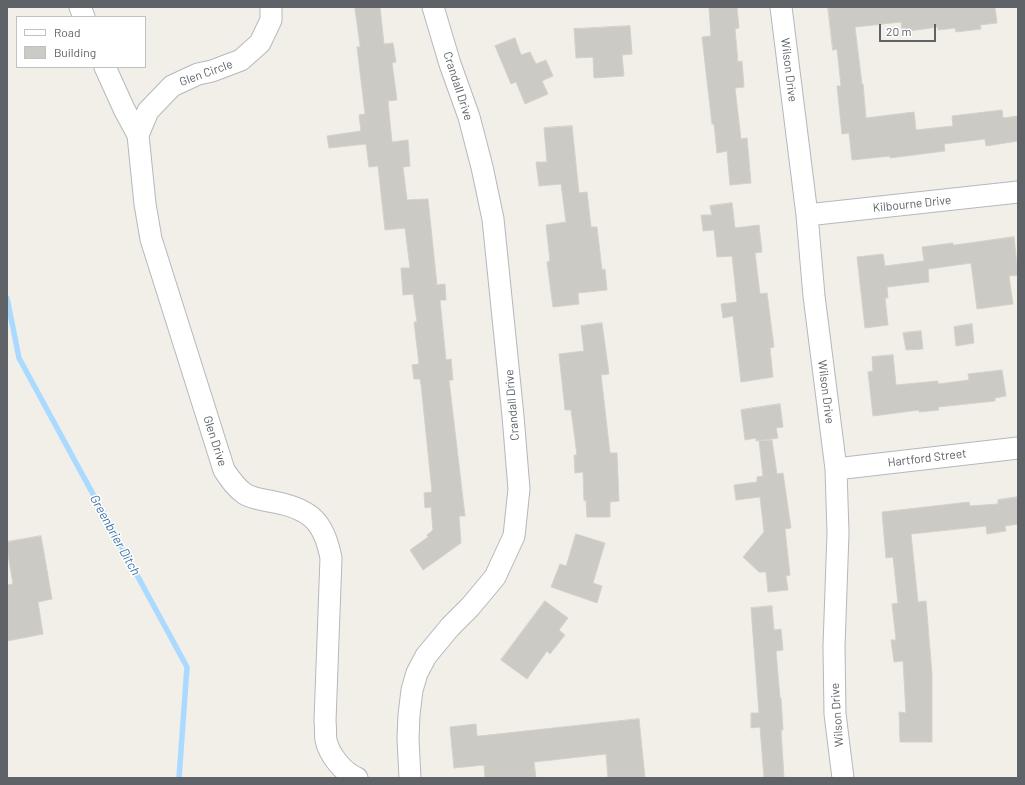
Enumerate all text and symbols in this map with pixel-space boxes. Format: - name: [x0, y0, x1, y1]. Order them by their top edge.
- legend: [16, 16, 146, 68]
- scale bar: [881, 16, 938, 42]
- text: 20 m: [886, 24, 912, 38]
- text: Road: [54, 25, 81, 39]
- street label: Wilson Drive: [778, 37, 800, 103]
- text: Building: [54, 45, 96, 59]
- street label: Crandall Drive: [440, 50, 476, 122]
- street label: Glen Circle: [177, 57, 235, 89]
- street label: Kilbourne Drive: [872, 193, 952, 215]
- street label: Wilson Drive: [815, 359, 837, 425]
- street label: Crandall Drive: [502, 369, 522, 441]
- street label: Glen Drive: [200, 414, 230, 468]
- street label: Hartford Street: [887, 446, 967, 470]
- water label: Greenbrier Ditch: [86, 492, 144, 578]
- street label: Wilson Drive: [828, 682, 846, 748]

